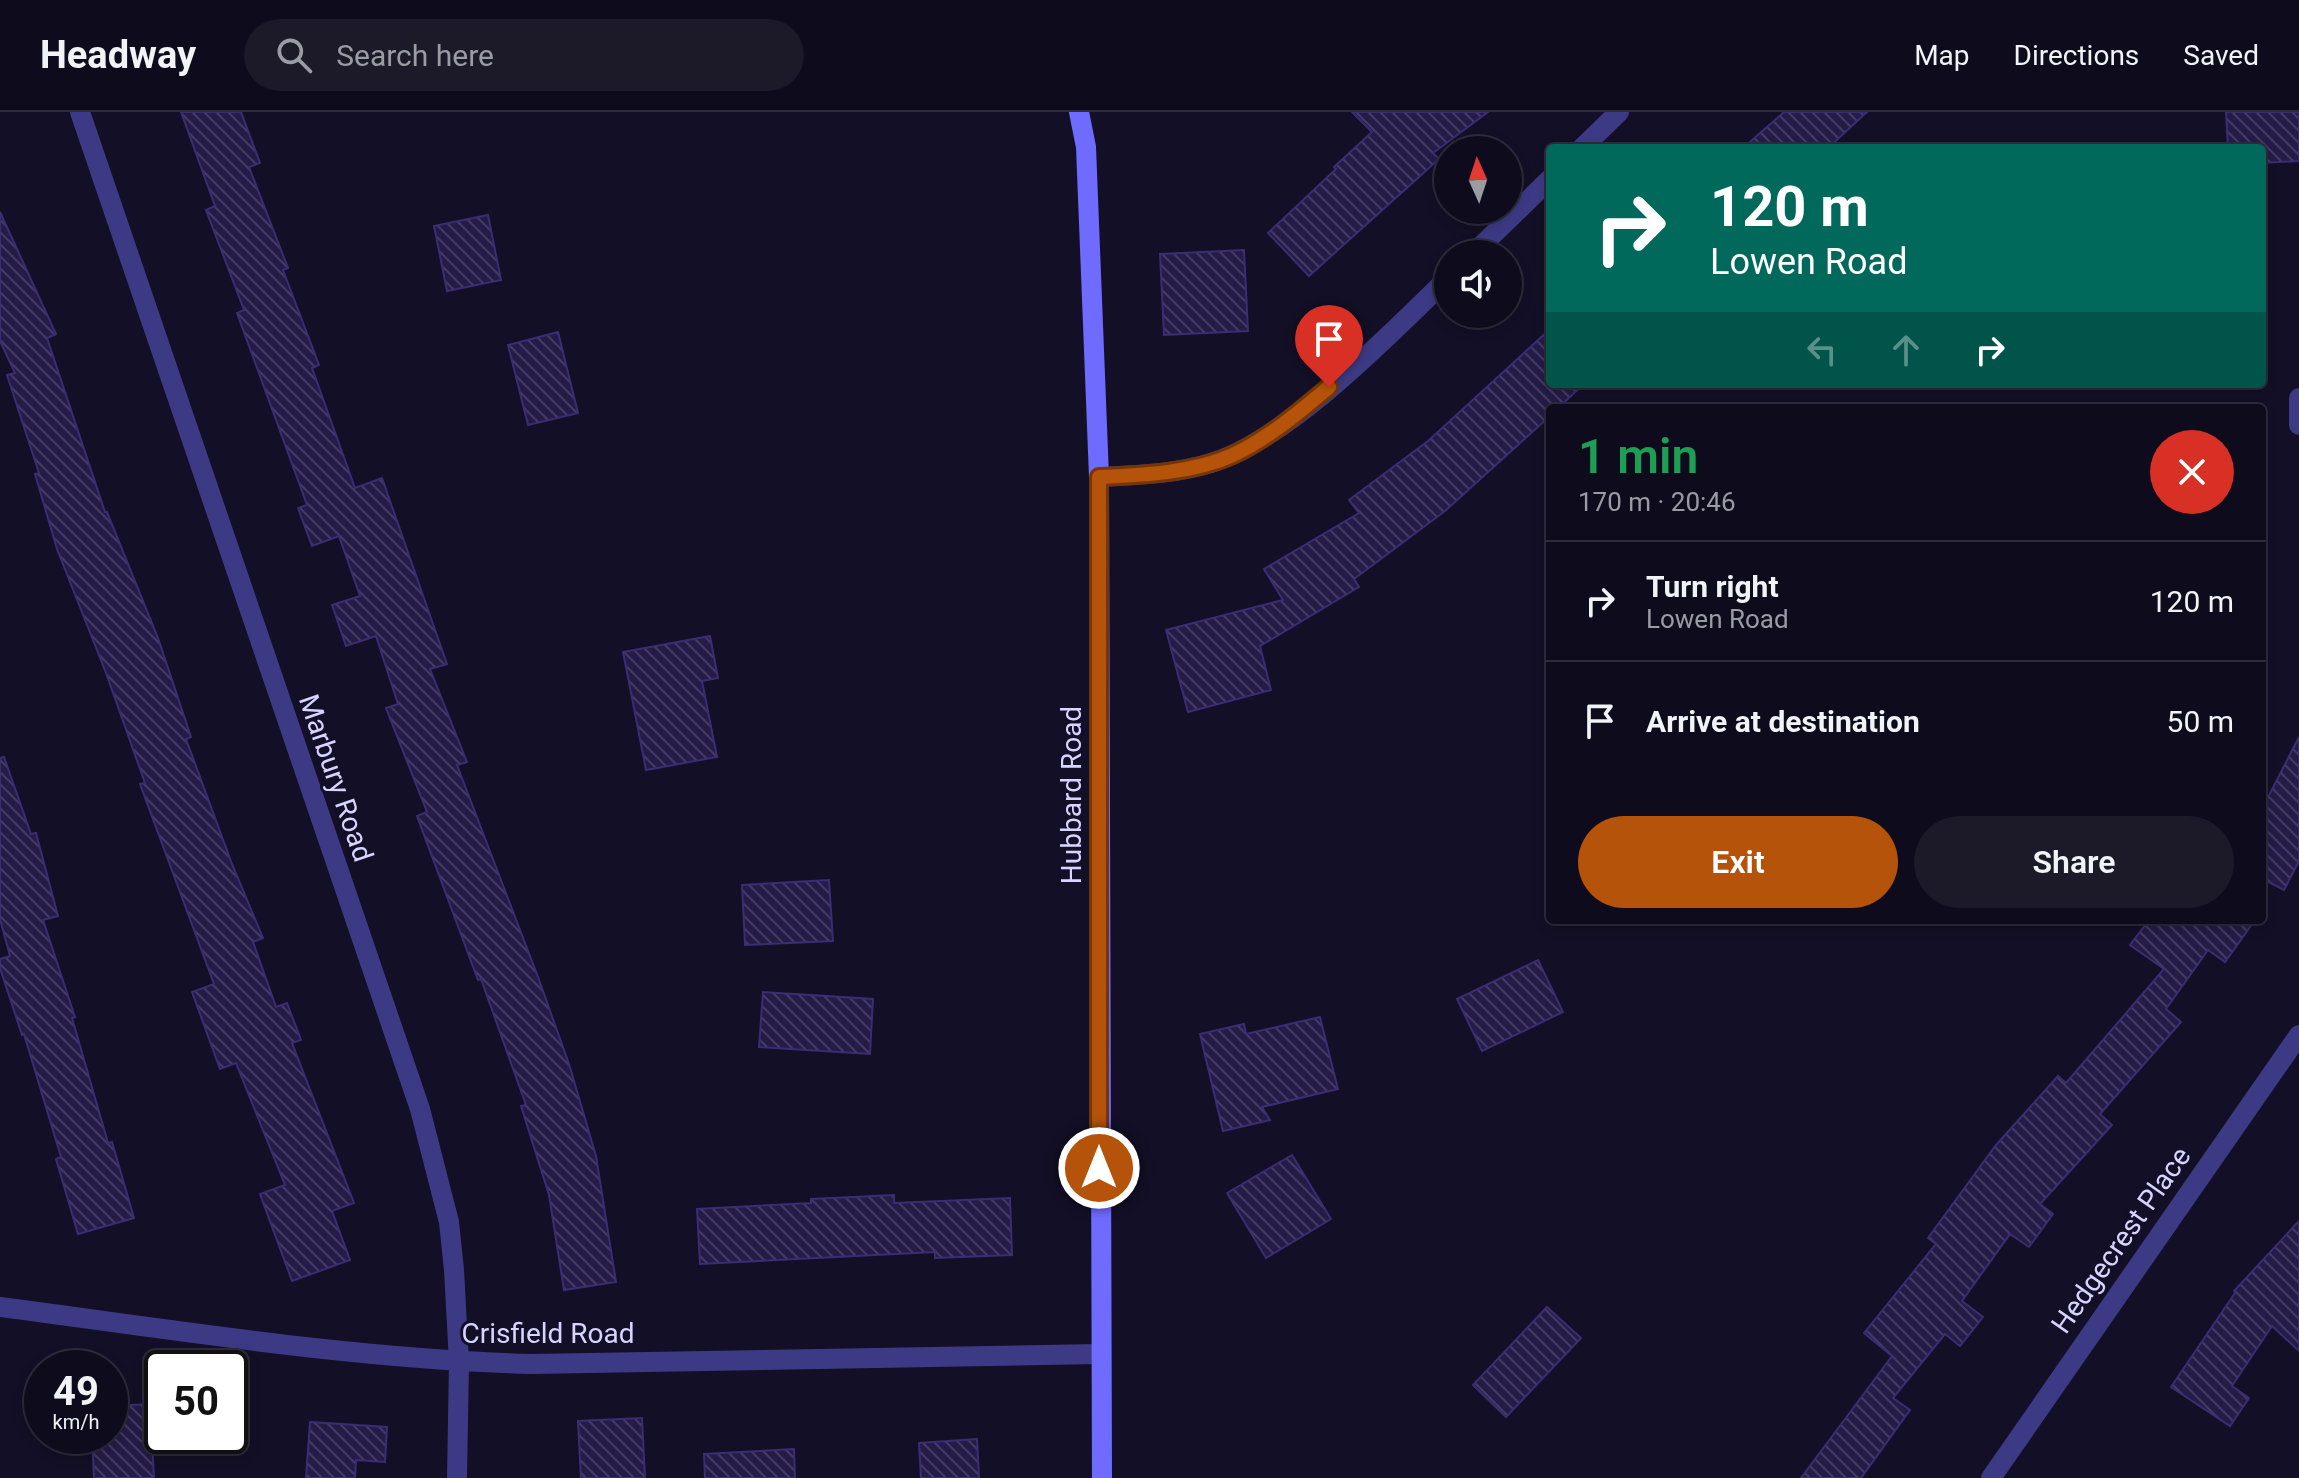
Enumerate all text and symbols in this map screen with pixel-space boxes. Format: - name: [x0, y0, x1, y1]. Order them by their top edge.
- search box: [244, 19, 804, 91]
- text: Headway: [40, 33, 196, 77]
- icon: search: [272, 33, 316, 77]
- text: Search here: [336, 38, 494, 73]
- text: Map: [1914, 39, 1970, 72]
- text: Directions: [2014, 39, 2139, 72]
- text: Saved: [2183, 39, 2259, 72]
- north arrow: [1434, 136, 1522, 224]
- map controls: [1434, 136, 1522, 328]
- text: 120 m: [1710, 174, 1869, 240]
- icon: right: [1578, 176, 1682, 280]
- button: sound: [1434, 240, 1522, 328]
- text: Lowen Road: [1710, 241, 1907, 283]
- pin: [1295, 305, 1363, 387]
- icon: arrive: [1307, 317, 1351, 361]
- icon: left: [1800, 328, 1844, 372]
- icon: ahead: [1884, 328, 1928, 372]
- icon: right: [1968, 328, 2012, 372]
- text: 1 min: [1578, 428, 1698, 485]
- button: close: [2150, 430, 2234, 514]
- text: 170 m · 20:46: [1578, 487, 1736, 517]
- text: Turn right: [1646, 569, 1779, 604]
- icon: right: [1578, 579, 1622, 623]
- text: 120 m: [2150, 584, 2234, 619]
- text: Lowen Road: [1646, 604, 1789, 634]
- street label: Marbury Road: [292, 690, 380, 866]
- icon: arrive: [1578, 699, 1622, 743]
- text: Arrive at destination: [1646, 704, 1920, 739]
- text: 50 m: [2167, 704, 2234, 739]
- street label: Hubbard Road: [1055, 706, 1088, 884]
- button: Exit: [1578, 816, 1898, 908]
- button: Share: [1914, 816, 2234, 908]
- position arrow: [1057, 1126, 1141, 1210]
- street label: Hedgecrest Place: [2044, 1141, 2198, 1339]
- street label: Crisfield Road: [461, 1317, 635, 1350]
- speed limit sign: 50: [144, 1350, 248, 1454]
- text: 49: [53, 1368, 99, 1415]
- text: km/h: [53, 1410, 99, 1434]

